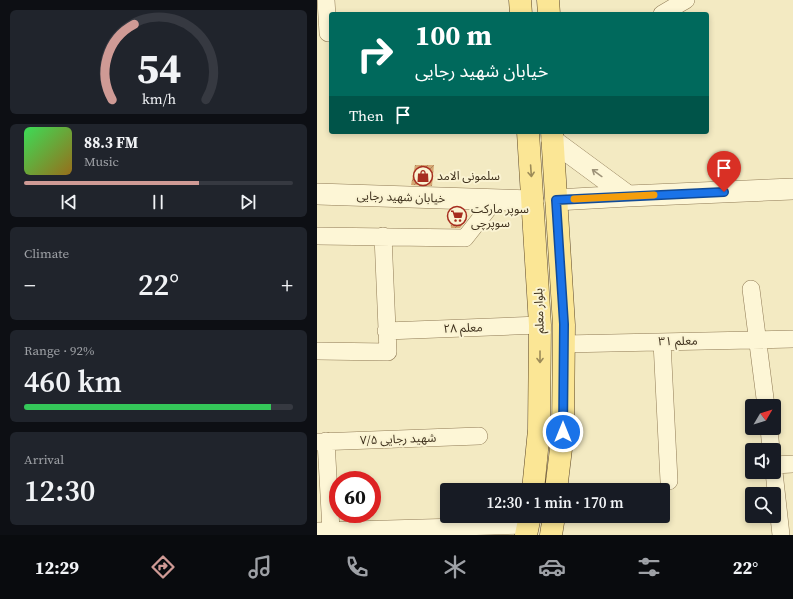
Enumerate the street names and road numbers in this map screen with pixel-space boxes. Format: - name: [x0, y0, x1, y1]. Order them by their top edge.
- street label: خیابان شهید رجایی: [356, 187, 446, 207]
- street label: بلوار معلم: [530, 288, 549, 334]
- street label: معلم ۲۸: [443, 319, 483, 338]
- street label: معلم ۳۱: [658, 333, 698, 350]
- street label: شهید رجایی ۷/۵: [359, 430, 437, 448]

